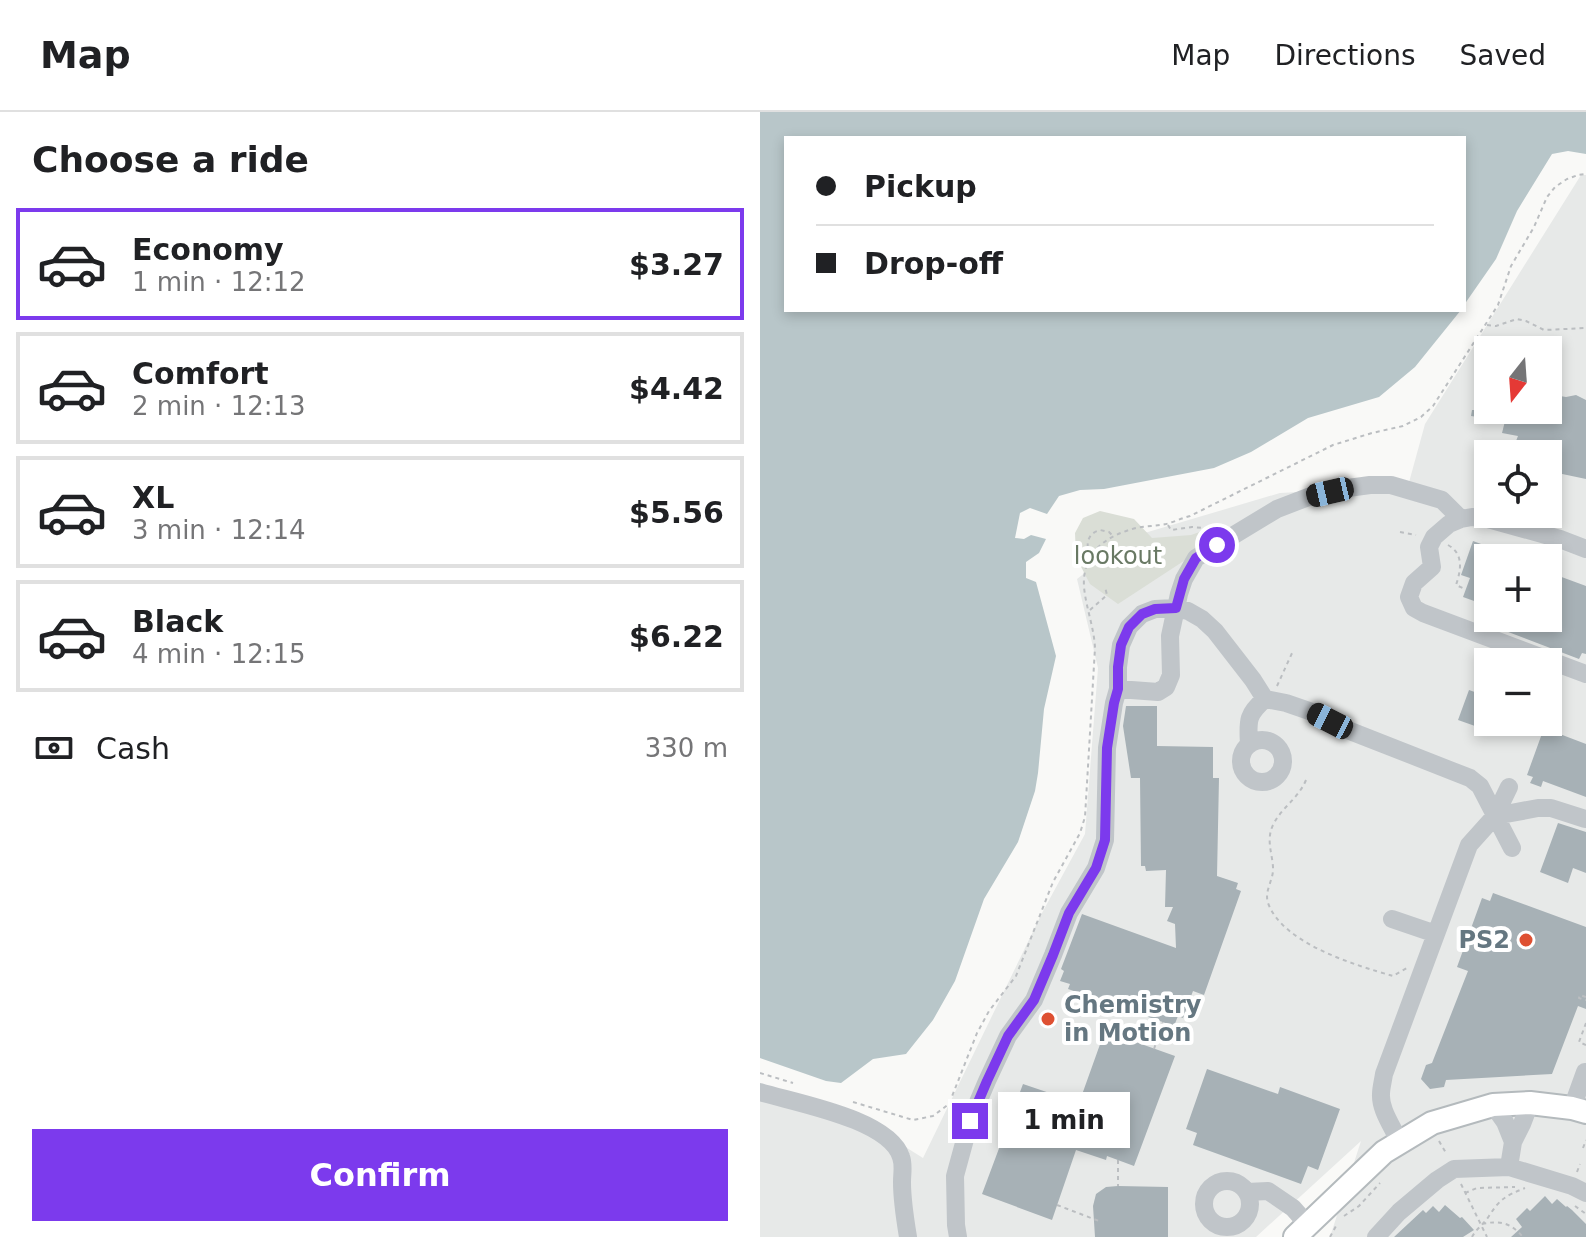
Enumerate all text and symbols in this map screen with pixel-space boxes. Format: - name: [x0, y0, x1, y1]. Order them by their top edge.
- text: Map: [40, 33, 131, 77]
- text: Map: [1171, 39, 1230, 72]
- text: Directions: [1274, 39, 1415, 72]
- text: Saved: [1459, 39, 1546, 72]
- text: Choose a ride: [32, 139, 309, 180]
- text: Pickup: [864, 169, 977, 204]
- icon: car: [36, 228, 108, 300]
- text: Economy: [132, 232, 284, 267]
- text: Drop-off: [864, 246, 1003, 281]
- text: $3.27: [629, 247, 724, 282]
- text: 1 min · 12:12: [132, 267, 306, 297]
- north arrow: [1474, 336, 1562, 424]
- map controls: [1474, 336, 1562, 736]
- icon: car: [36, 352, 108, 424]
- text: Comfort: [132, 356, 269, 391]
- text: $4.42: [629, 371, 724, 406]
- text: 2 min · 12:13: [132, 391, 306, 421]
- button: locate: [1474, 440, 1562, 528]
- car: [1304, 475, 1356, 509]
- icon: car: [36, 476, 108, 548]
- text: XL: [132, 480, 174, 515]
- text: $5.56: [629, 495, 724, 530]
- text: 3 min · 12:14: [132, 515, 306, 545]
- route start: [1199, 527, 1235, 563]
- park label: lookout: [1074, 542, 1162, 570]
- button: +: [1474, 544, 1562, 632]
- icon: car: [36, 600, 108, 672]
- text: Black: [132, 604, 223, 639]
- text: $6.22: [629, 619, 724, 654]
- text: 4 min · 12:15: [132, 639, 306, 669]
- button: −: [1474, 648, 1562, 736]
- car: [1303, 699, 1357, 743]
- icon: cash: [32, 726, 76, 770]
- text: Cash: [96, 731, 170, 766]
- text: 330 m: [645, 733, 728, 763]
- place label: PS2: [1458, 926, 1510, 954]
- marker: PS2: [1517, 931, 1535, 949]
- place label: Chemistry in Motion: [1064, 991, 1202, 1047]
- marker: Chemistry in Motion: [1039, 1010, 1057, 1028]
- callout: 1 min: [998, 1093, 1130, 1149]
- route end: [952, 1103, 988, 1139]
- text: 1 min: [1023, 1105, 1105, 1135]
- button: Confirm: [32, 1129, 728, 1221]

